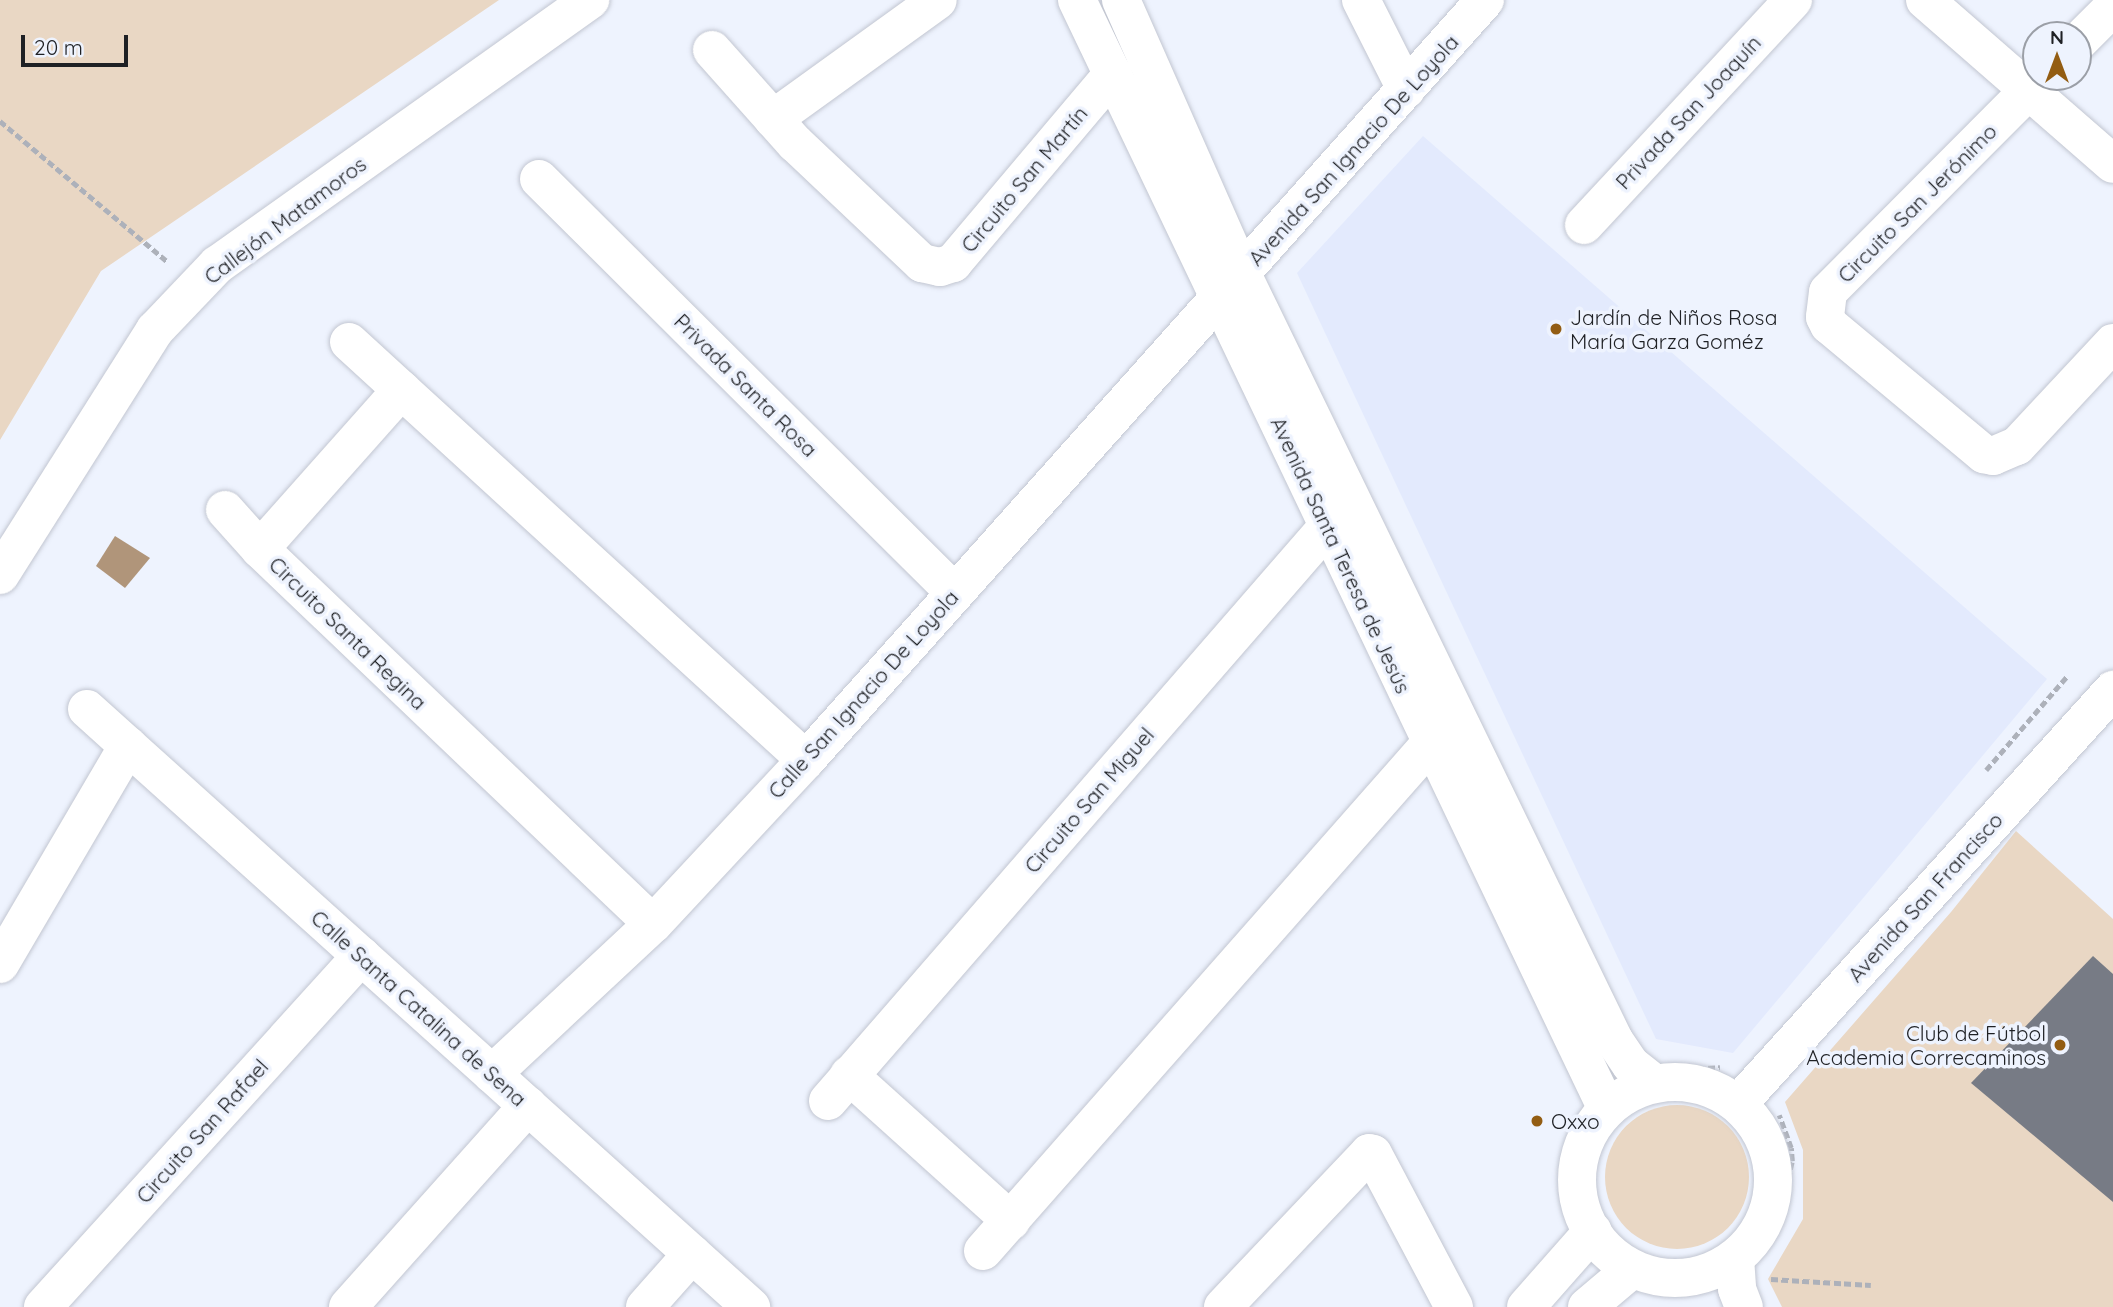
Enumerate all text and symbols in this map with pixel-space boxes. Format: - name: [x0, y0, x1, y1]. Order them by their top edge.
- scale bar: [24, 21, 131, 65]
- north arrow: [2022, 21, 2092, 91]
- text: N: [2050, 25, 2064, 49]
- street label: Avenida San Ignacio De Loyola: [1243, 29, 1463, 271]
- street label: Privada San Joaquín: [1610, 30, 1766, 194]
- text: 20 m: [34, 34, 83, 60]
- street label: Circuito San Martín: [956, 101, 1092, 257]
- street label: Circuito San Jerónimo: [1832, 118, 2002, 288]
- street label: Callejón Matamoros: [199, 151, 371, 289]
- place label: Jardín de Niños Rosa María Garza Goméz: [1570, 304, 1777, 354]
- street label: Privada Santa Rosa: [669, 308, 823, 462]
- marker: Jardín de Niños Rosa María Garza Goméz: [1548, 321, 1564, 337]
- street label: Avenida Santa Teresa de Jesús: [1266, 413, 1416, 697]
- street label: Circuito Santa Regina: [264, 551, 432, 715]
- street label: Calle San Ignacio De Loyola: [763, 585, 963, 803]
- street label: Circuito San Miguel: [1019, 722, 1159, 878]
- street label: Avenida San Francisco: [1842, 807, 2008, 987]
- street label: Calle Santa Catalina de Sena: [306, 905, 532, 1111]
- place label: Club de Fútbol Academia Correcaminos: [1806, 1020, 2046, 1070]
- marker: Club de Fútbol Academia Correcaminos: [2052, 1037, 2068, 1053]
- street label: Circuito San Rafael: [131, 1054, 273, 1208]
- place label: Oxxo: [1551, 1108, 1600, 1134]
- marker: Oxxo: [1529, 1113, 1545, 1129]

